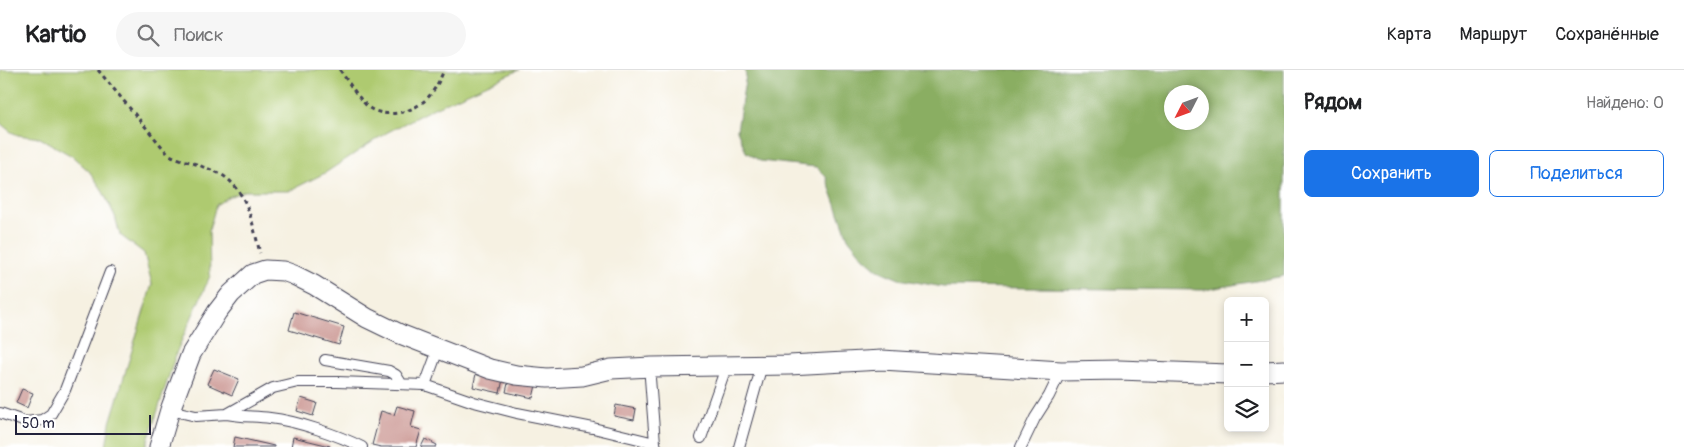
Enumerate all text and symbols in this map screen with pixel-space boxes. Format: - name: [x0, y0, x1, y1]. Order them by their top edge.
- search box: [116, 12, 466, 57]
- text: Kartio: [25, 20, 86, 49]
- icon: search: [134, 21, 162, 49]
- text: Поиск: [174, 23, 224, 47]
- text: Карта: [1387, 23, 1431, 46]
- text: Маршрут: [1459, 23, 1527, 46]
- text: Сохранённые: [1555, 23, 1659, 46]
- north arrow: [1164, 85, 1209, 130]
- text: Рядом: [1304, 89, 1362, 116]
- text: Найдено: 0: [1586, 93, 1664, 113]
- button: Сохранить: [1304, 150, 1479, 197]
- button: Поделиться: [1489, 150, 1664, 197]
- map controls: [1224, 297, 1269, 432]
- button: +: [1224, 297, 1269, 342]
- button: −: [1224, 342, 1269, 387]
- button: layers: [1224, 387, 1269, 432]
- scale bar: [15, 412, 151, 435]
- text: 50 m: [22, 415, 55, 432]

